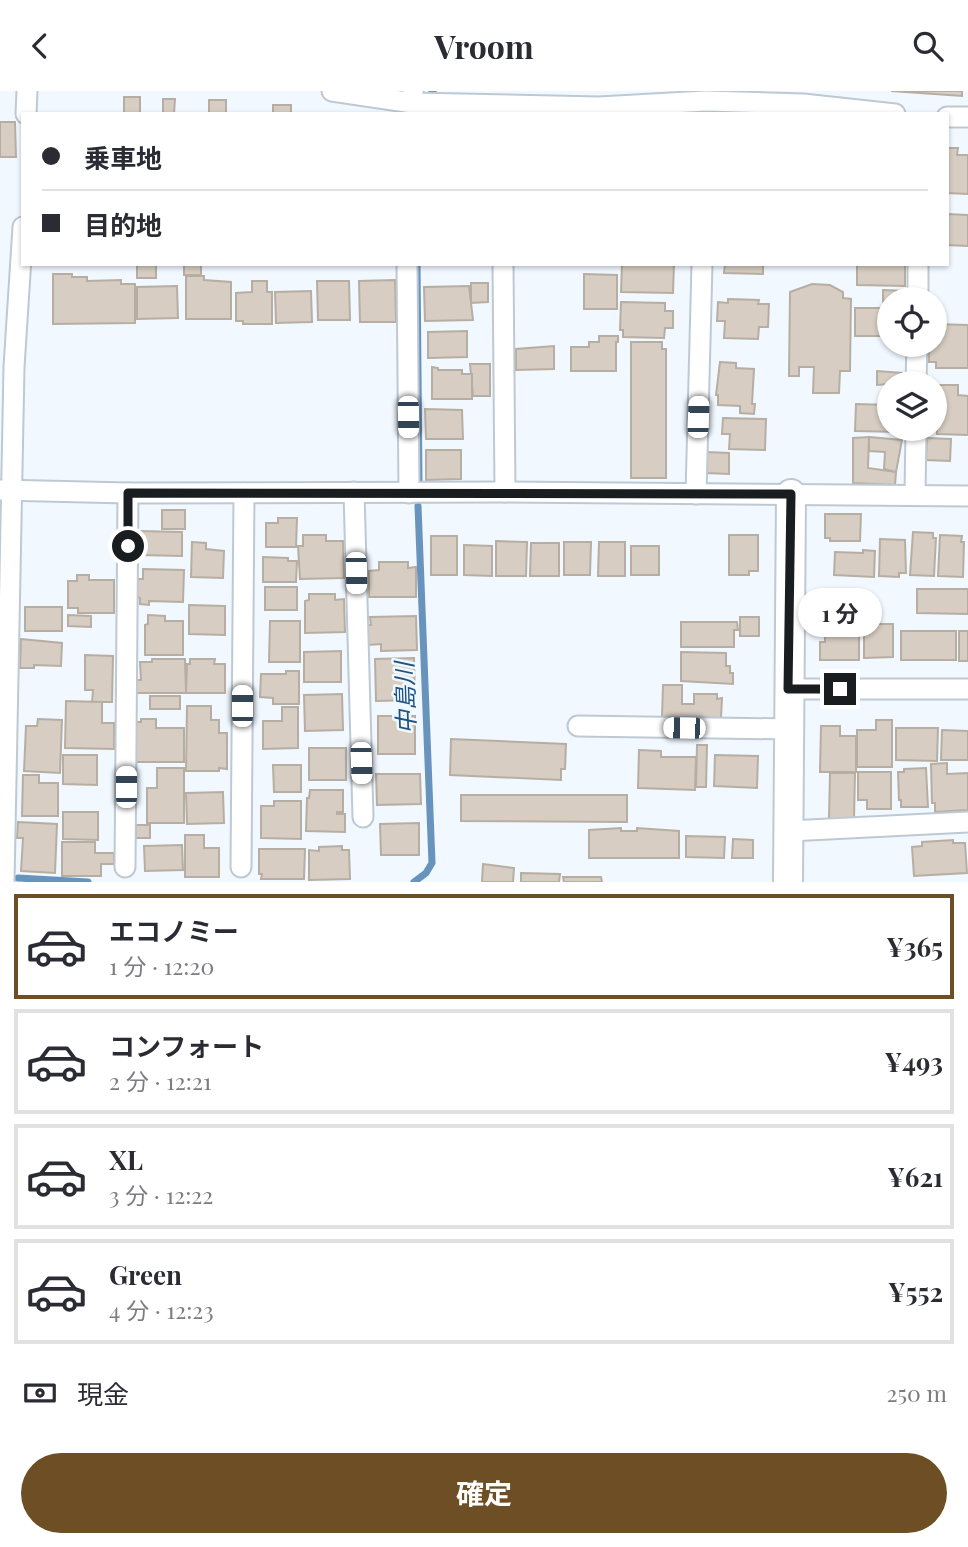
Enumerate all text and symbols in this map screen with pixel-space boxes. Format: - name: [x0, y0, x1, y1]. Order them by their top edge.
- text: Vroom: [434, 24, 534, 67]
- icon: back: [21, 27, 59, 65]
- icon: search: [909, 27, 947, 65]
- text: 乗車地: [84, 140, 162, 175]
- text: 目的地: [84, 207, 162, 242]
- map controls: [877, 287, 947, 441]
- button: locate: [877, 287, 947, 357]
- button: layers: [877, 371, 947, 441]
- car: [398, 396, 419, 438]
- car: [687, 396, 710, 438]
- route start: [112, 530, 144, 562]
- car: [346, 552, 367, 594]
- callout: 1 分: [798, 587, 882, 637]
- text: 1 分: [821, 597, 859, 628]
- water label: 中島川: [387, 659, 421, 735]
- route end: [824, 673, 856, 705]
- car: [232, 685, 253, 727]
- car: [663, 717, 706, 739]
- car: [350, 742, 373, 784]
- car: [116, 766, 137, 808]
- text: エコノミー: [109, 913, 239, 948]
- icon: car: [25, 915, 88, 978]
- text: ¥365: [886, 929, 943, 964]
- text: 1 分 · 12:20: [109, 950, 214, 981]
- text: コンフォート: [109, 1028, 264, 1063]
- icon: car: [25, 1030, 88, 1093]
- text: ¥493: [885, 1044, 943, 1079]
- text: 2 分 · 12:21: [109, 1065, 211, 1096]
- text: XL: [109, 1142, 143, 1177]
- icon: car: [25, 1145, 88, 1208]
- text: ¥621: [887, 1159, 943, 1194]
- text: 3 分 · 12:22: [109, 1179, 213, 1210]
- text: Green: [109, 1257, 182, 1292]
- icon: car: [25, 1260, 88, 1323]
- text: ¥552: [888, 1274, 943, 1309]
- text: 4 分 · 12:23: [109, 1294, 214, 1325]
- icon: cash: [21, 1374, 59, 1412]
- text: 現金: [77, 1376, 129, 1411]
- text: 250 m: [886, 1377, 947, 1408]
- button: 確定: [21, 1453, 947, 1533]

